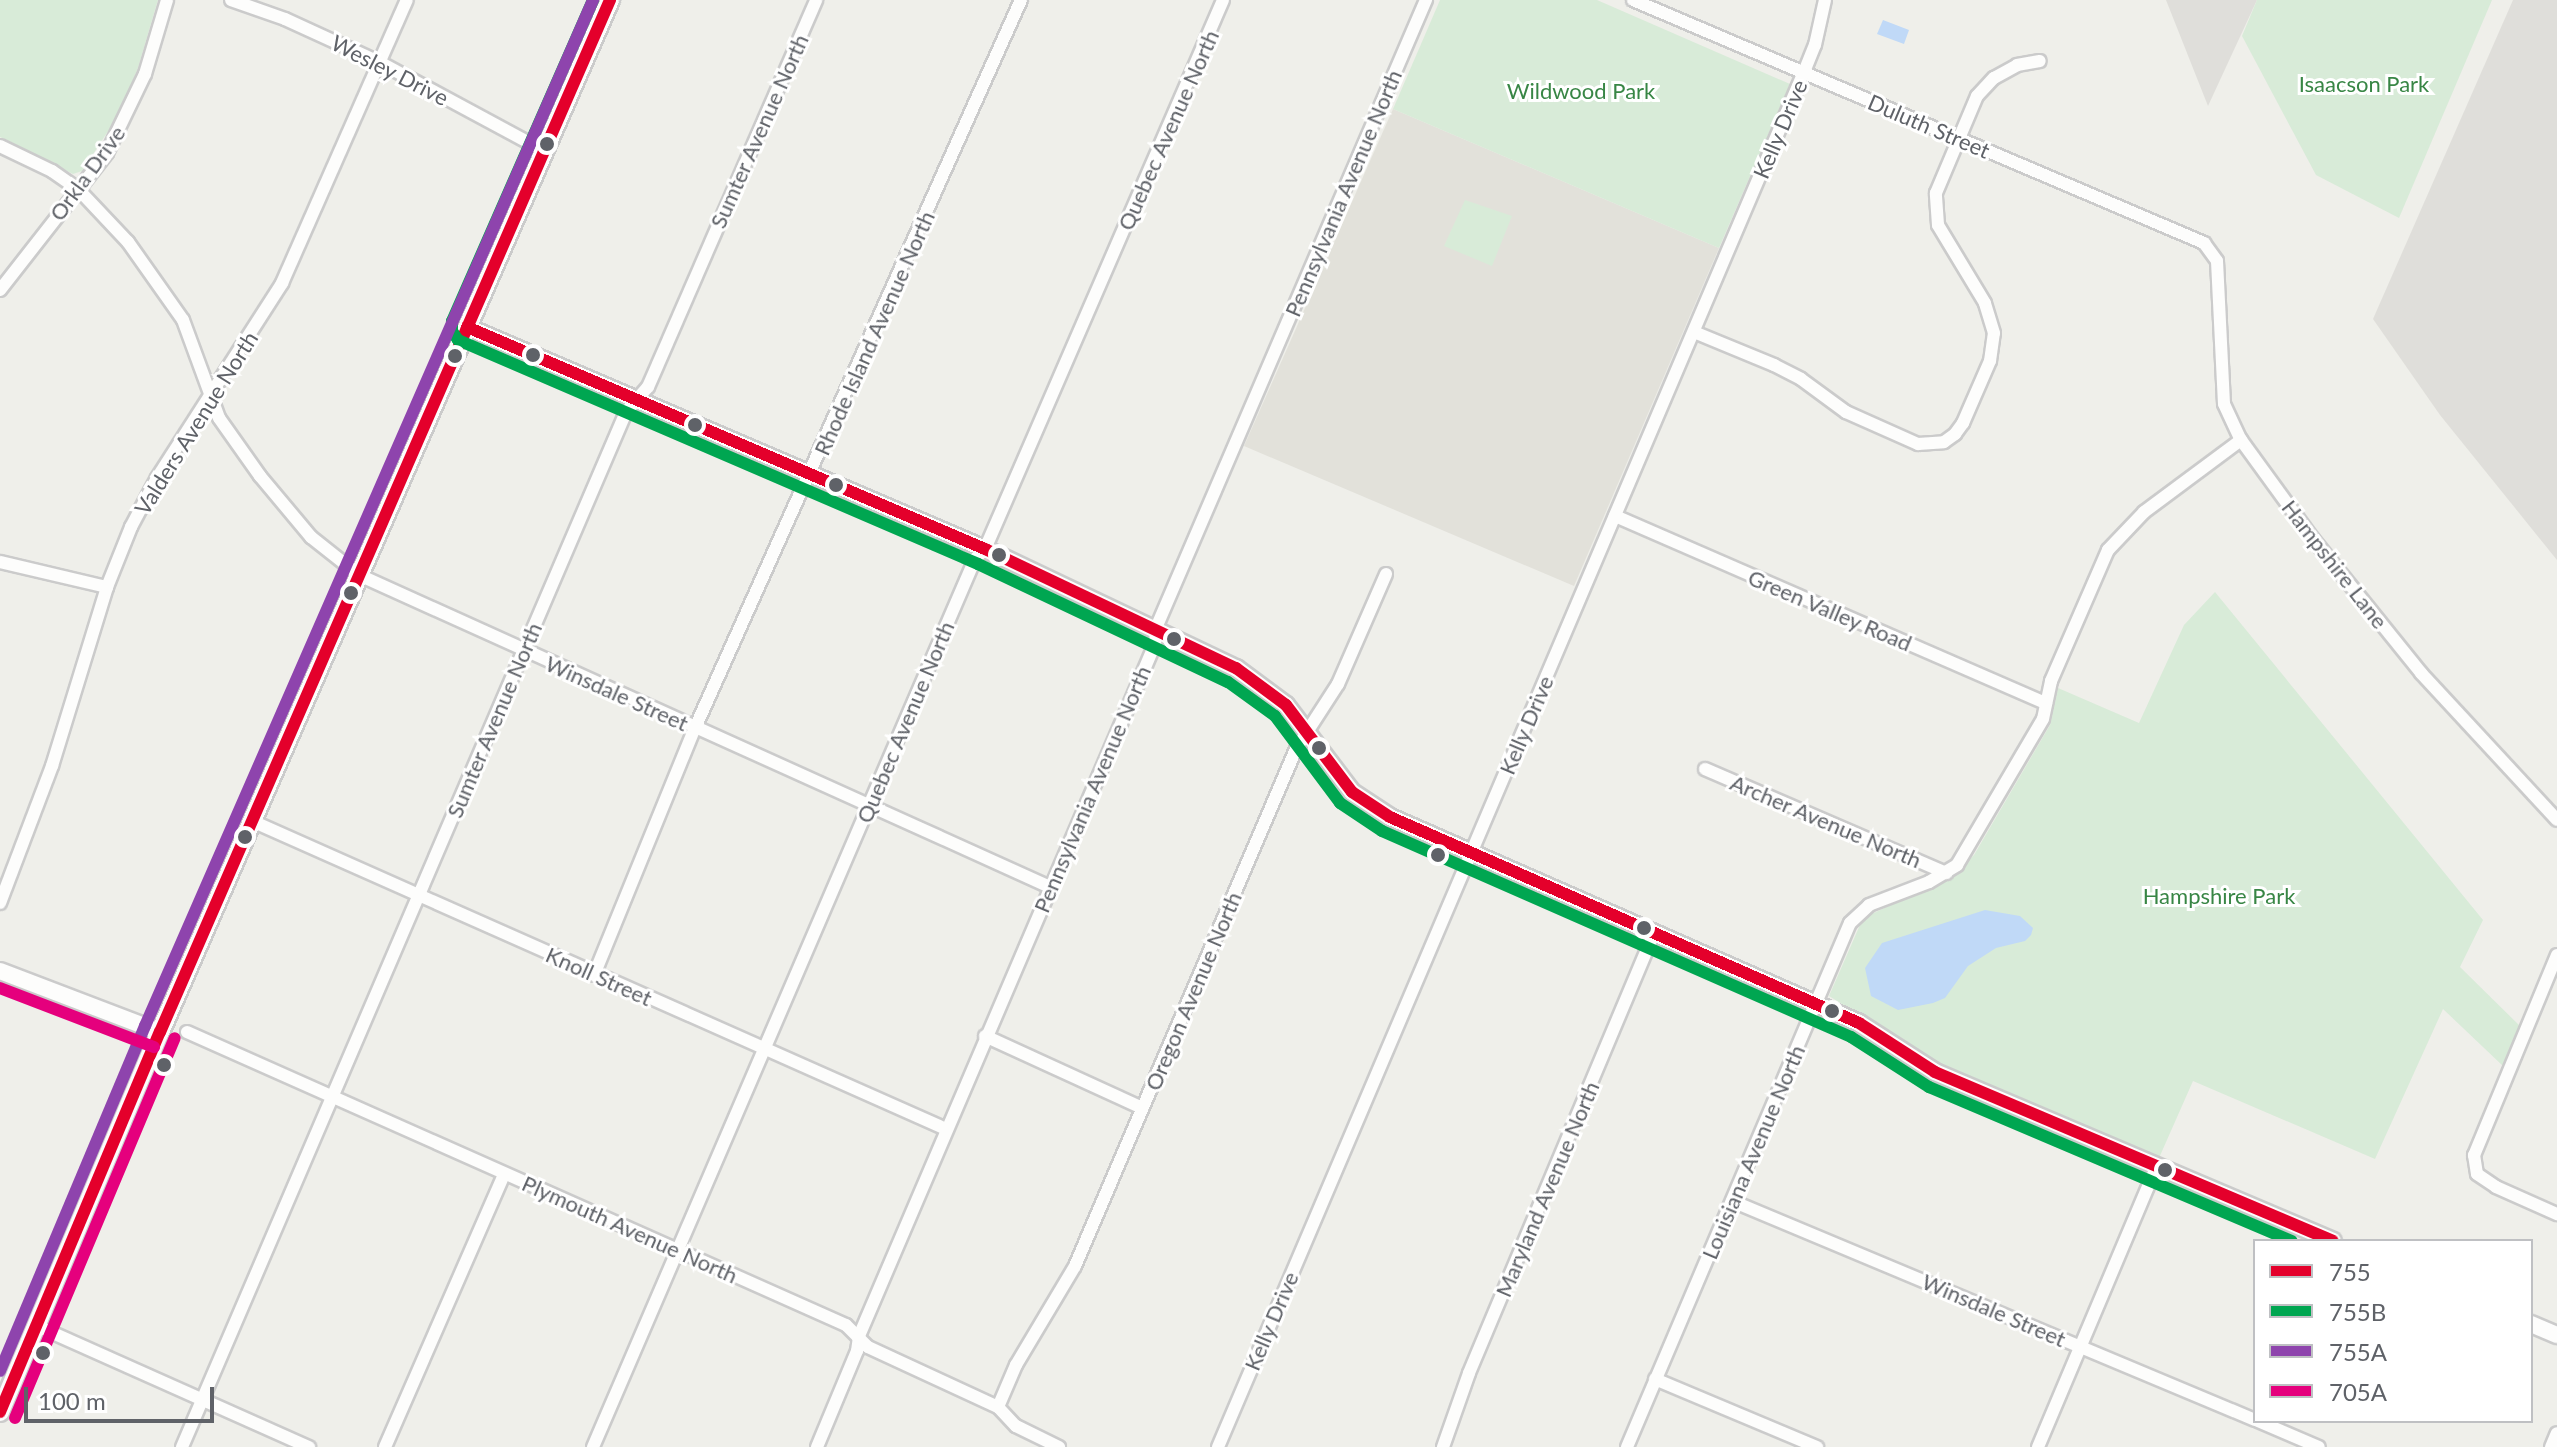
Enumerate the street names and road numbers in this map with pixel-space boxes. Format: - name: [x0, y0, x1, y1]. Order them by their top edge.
- street label: Quebec Avenue North: [1112, 26, 1224, 234]
- street label: Wesley Drive: [327, 29, 453, 111]
- street label: Sumter Avenue North: [704, 29, 814, 233]
- street label: Pennsylvania Avenue North: [1279, 65, 1407, 321]
- street label: Kelly Drive: [1747, 75, 1813, 183]
- street label: Duluth Street: [1864, 88, 1994, 164]
- street label: Orkla Drive: [44, 120, 130, 226]
- street label: Rhode Island Avenue North: [808, 206, 940, 460]
- street label: Valders Avenue North: [129, 326, 263, 520]
- street label: Hampshire Lane: [2277, 494, 2393, 634]
- street label: Green Valley Road: [1744, 563, 1916, 657]
- street label: Quebec Avenue North: [850, 617, 960, 827]
- street label: Sumter Avenue North: [441, 618, 547, 822]
- street label: Winsdale Street: [542, 650, 692, 736]
- street label: Pennsylvania Avenue North: [1028, 661, 1156, 917]
- street label: Kelly Drive: [1493, 671, 1559, 779]
- street label: Archer Avenue North: [1726, 769, 1926, 873]
- street label: Oregon Avenue North: [1139, 887, 1247, 1095]
- street label: Knoll Street: [542, 941, 656, 1011]
- street label: Louisiana Avenue North: [1696, 1041, 1810, 1263]
- street label: Maryland Avenue North: [1489, 1077, 1605, 1301]
- street label: Plymouth Avenue North: [518, 1169, 742, 1289]
- street label: Kelly Drive: [1238, 1267, 1304, 1375]
- street label: Winsdale Street: [1918, 1268, 2070, 1352]

